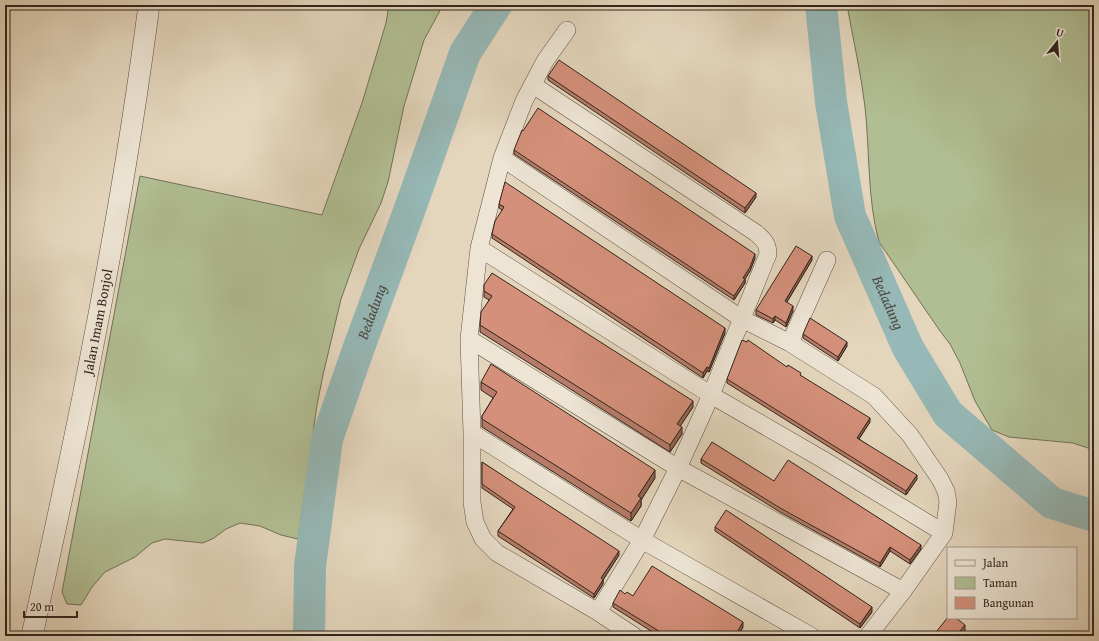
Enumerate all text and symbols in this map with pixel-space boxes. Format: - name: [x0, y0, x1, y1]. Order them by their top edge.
- north arrow: [1037, 22, 1077, 62]
- text: U: [1054, 24, 1066, 41]
- street label: Jalan Imam Bonjol: [77, 267, 117, 378]
- water label: Bedadung: [867, 271, 910, 333]
- water label: Bedadung: [351, 281, 391, 343]
- legend: [947, 547, 1077, 619]
- text: Jalan: [981, 554, 1008, 571]
- text: Taman: [983, 574, 1017, 591]
- scale bar: [24, 593, 77, 619]
- text: Bangunan: [983, 594, 1034, 611]
- text: 20 m: [30, 598, 54, 615]

